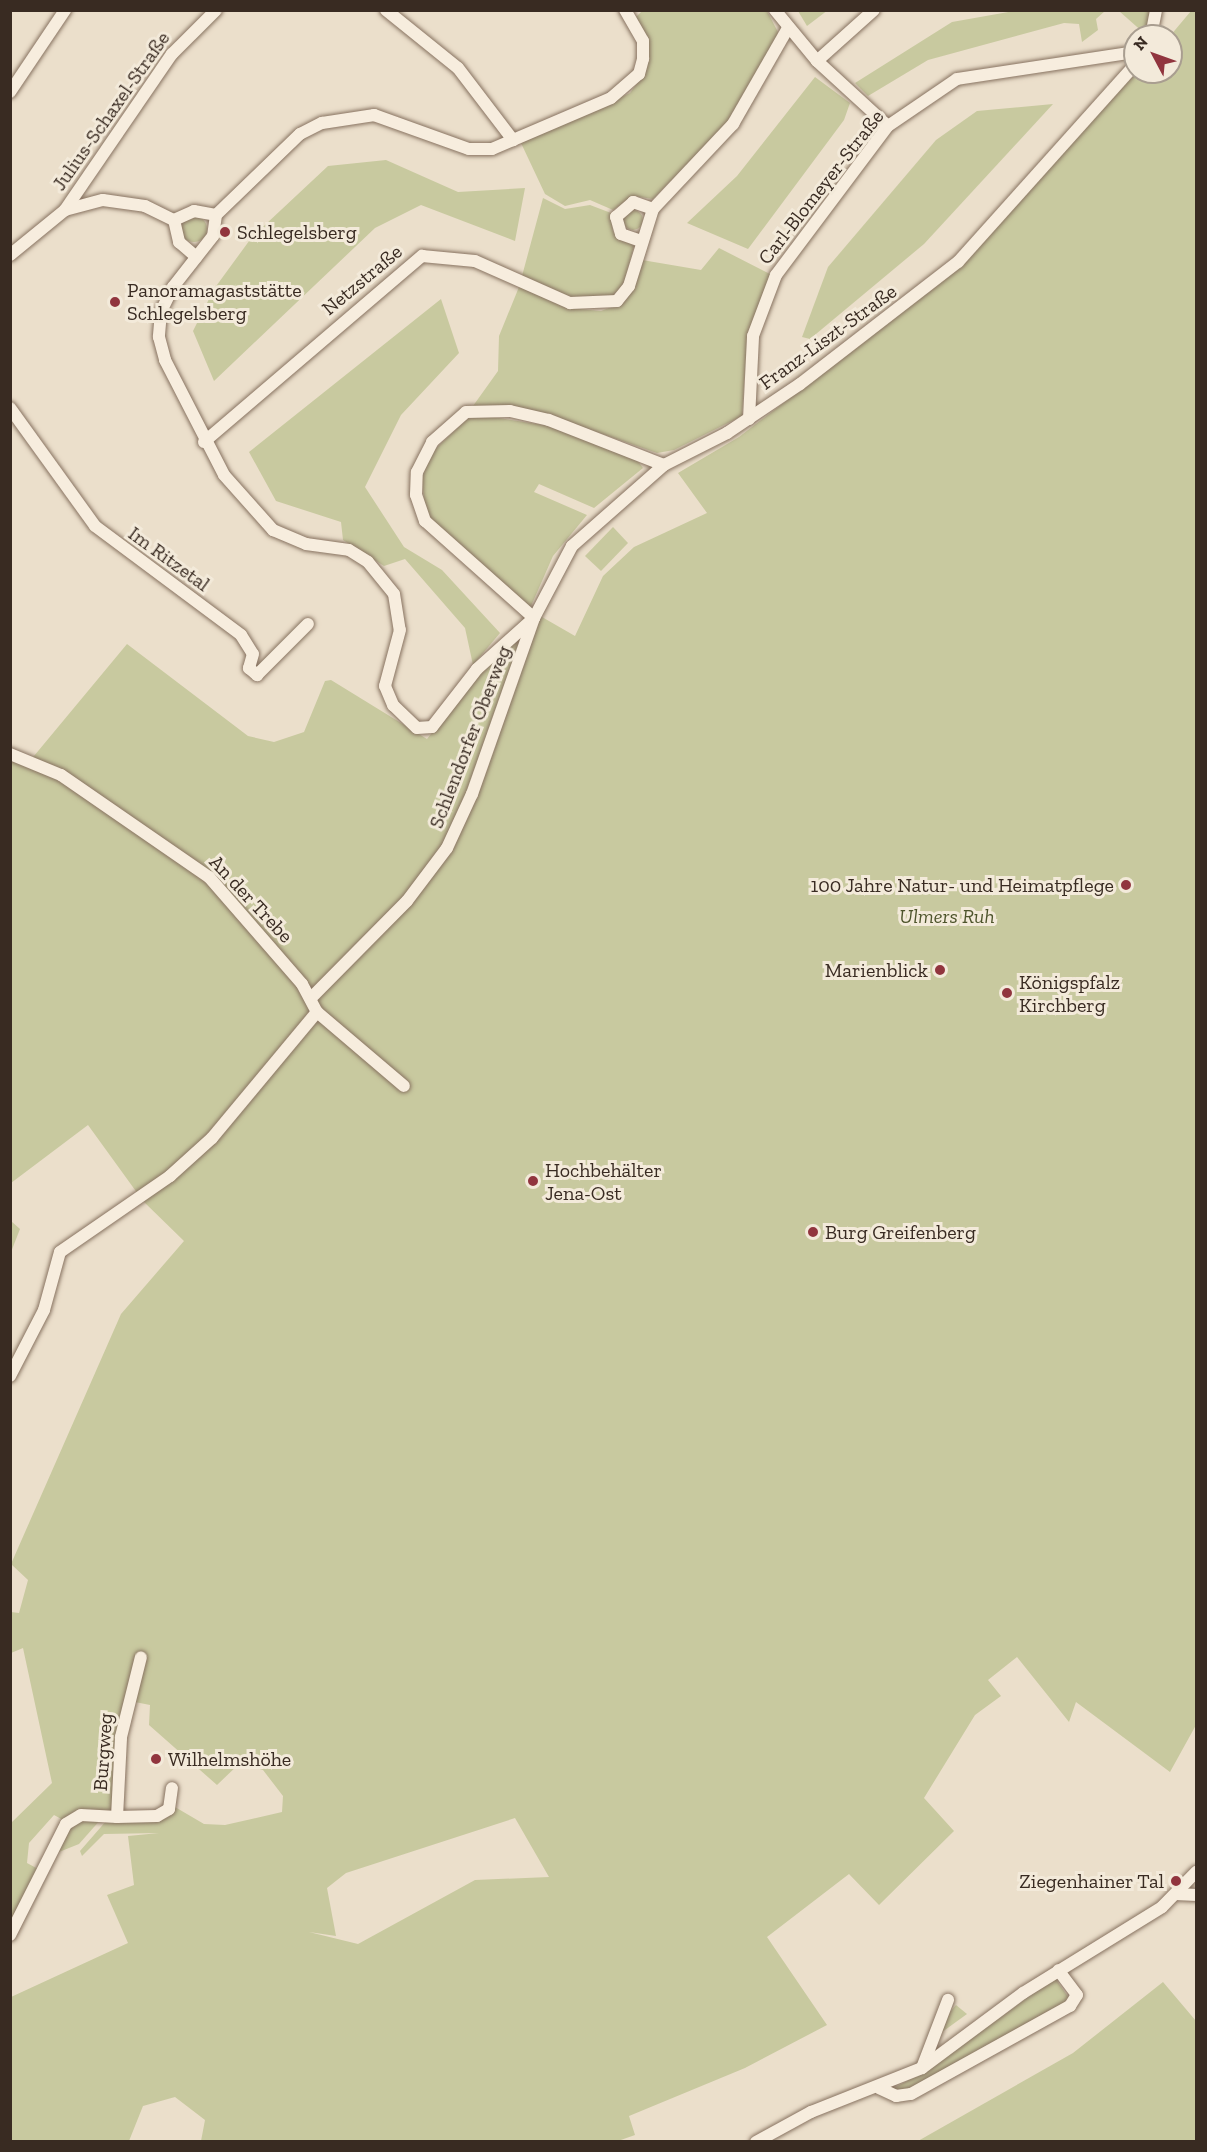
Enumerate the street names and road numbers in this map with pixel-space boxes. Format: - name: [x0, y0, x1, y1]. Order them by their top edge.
- street label: Julius-Schaxel-Straße: [47, 27, 175, 195]
- street label: Carl-Blomeyer-Straße: [753, 105, 889, 269]
- street label: Netzstraße: [317, 240, 407, 320]
- street label: Franz-Liszt-Straße: [755, 279, 901, 395]
- street label: Im Ritzetal: [124, 521, 214, 597]
- street label: Schlendorfer Oberweg: [424, 642, 516, 832]
- street label: An der Trebe: [204, 850, 298, 948]
- street label: Burgweg: [88, 1712, 118, 1792]

